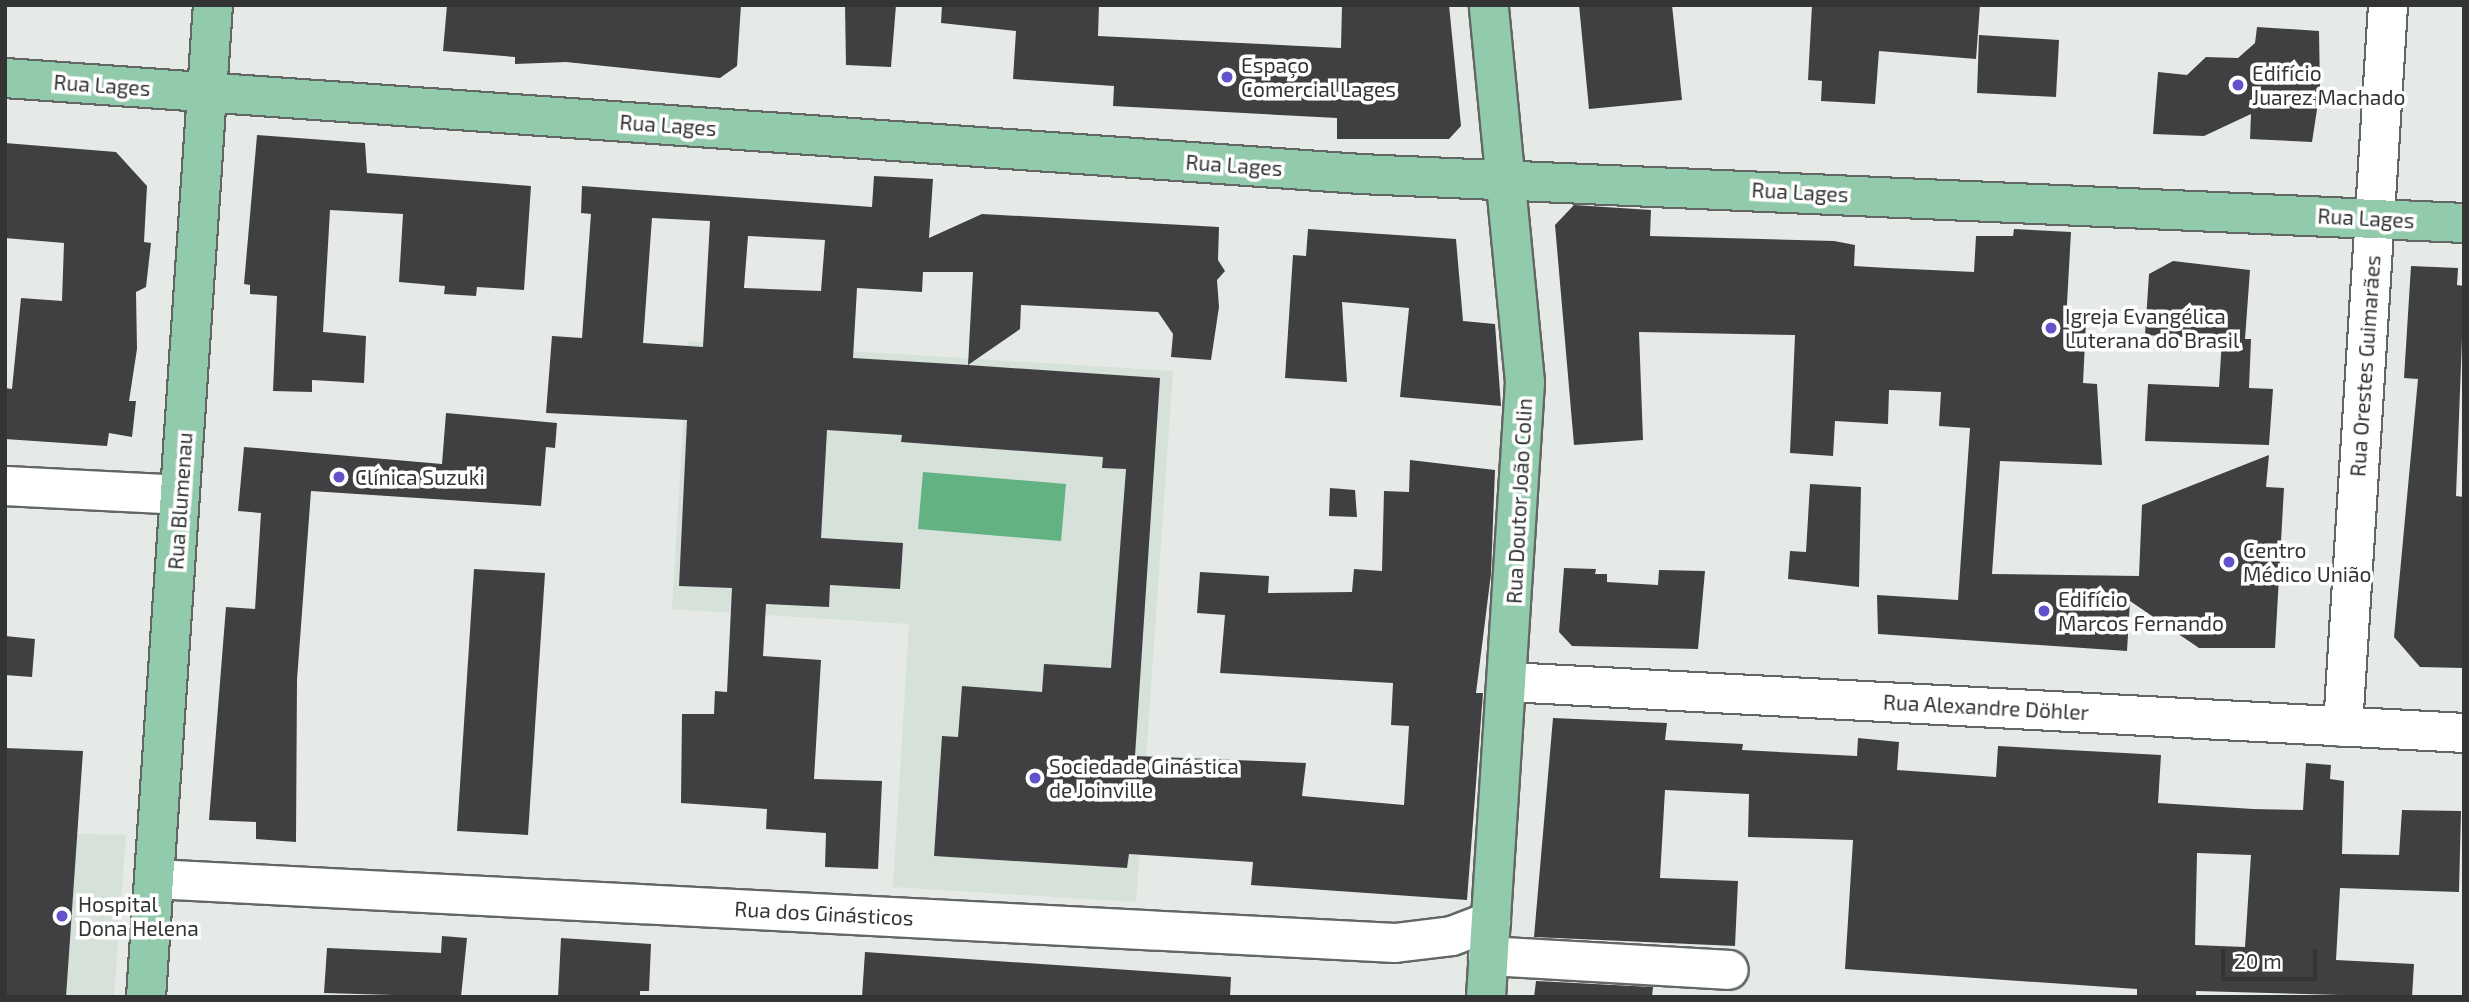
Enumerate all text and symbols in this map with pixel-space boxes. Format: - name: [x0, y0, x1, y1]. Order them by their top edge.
- place label: Espaço Comercial Lages: [1241, 52, 1397, 102]
- place label: Edifício Juarez Machado: [2252, 60, 2405, 110]
- street label: Rua Lages: [53, 69, 151, 101]
- marker: Espaço Comercial Lages: [1219, 69, 1235, 85]
- marker: Edifício Juarez Machado: [2230, 77, 2246, 93]
- street label: Rua Lages: [619, 109, 717, 141]
- street label: Rua Lages: [1185, 149, 1283, 181]
- street label: Rua Lages: [1751, 177, 1849, 207]
- street label: Rua Lages: [2317, 203, 2415, 233]
- street label: Rua Orestes Guimarães: [2345, 254, 2385, 478]
- place label: Igreja Evangélica Luterana do Brasil: [2065, 303, 2239, 353]
- marker: Igreja Evangélica Luterana do Brasil: [2043, 320, 2059, 336]
- street label: Rua Doutor João Colin: [1501, 397, 1537, 605]
- street label: Rua Blumenau: [163, 431, 197, 571]
- place label: Clínica Suzuki: [355, 464, 485, 490]
- marker: Clínica Suzuki: [329, 467, 349, 487]
- place label: Centro Médico União: [2243, 537, 2371, 587]
- marker: Centro Médico União: [2221, 554, 2237, 570]
- place label: Edifício Marcos Fernando: [2058, 586, 2224, 636]
- marker: Edifício Marcos Fernando: [2036, 603, 2052, 619]
- street label: Rua Alexandre Döhler: [1882, 689, 2090, 725]
- place label: Sociedade Ginástica de Joinville: [1049, 753, 1239, 803]
- marker: Sociedade Ginástica de Joinville: [1027, 770, 1043, 786]
- place label: Hospital Dona Helena: [78, 891, 199, 941]
- street label: Rua dos Ginásticos: [734, 896, 914, 930]
- marker: Hospital Dona Helena: [52, 906, 72, 926]
- scale bar: [2224, 936, 2320, 980]
- text: 20 m: [2234, 948, 2282, 973]

